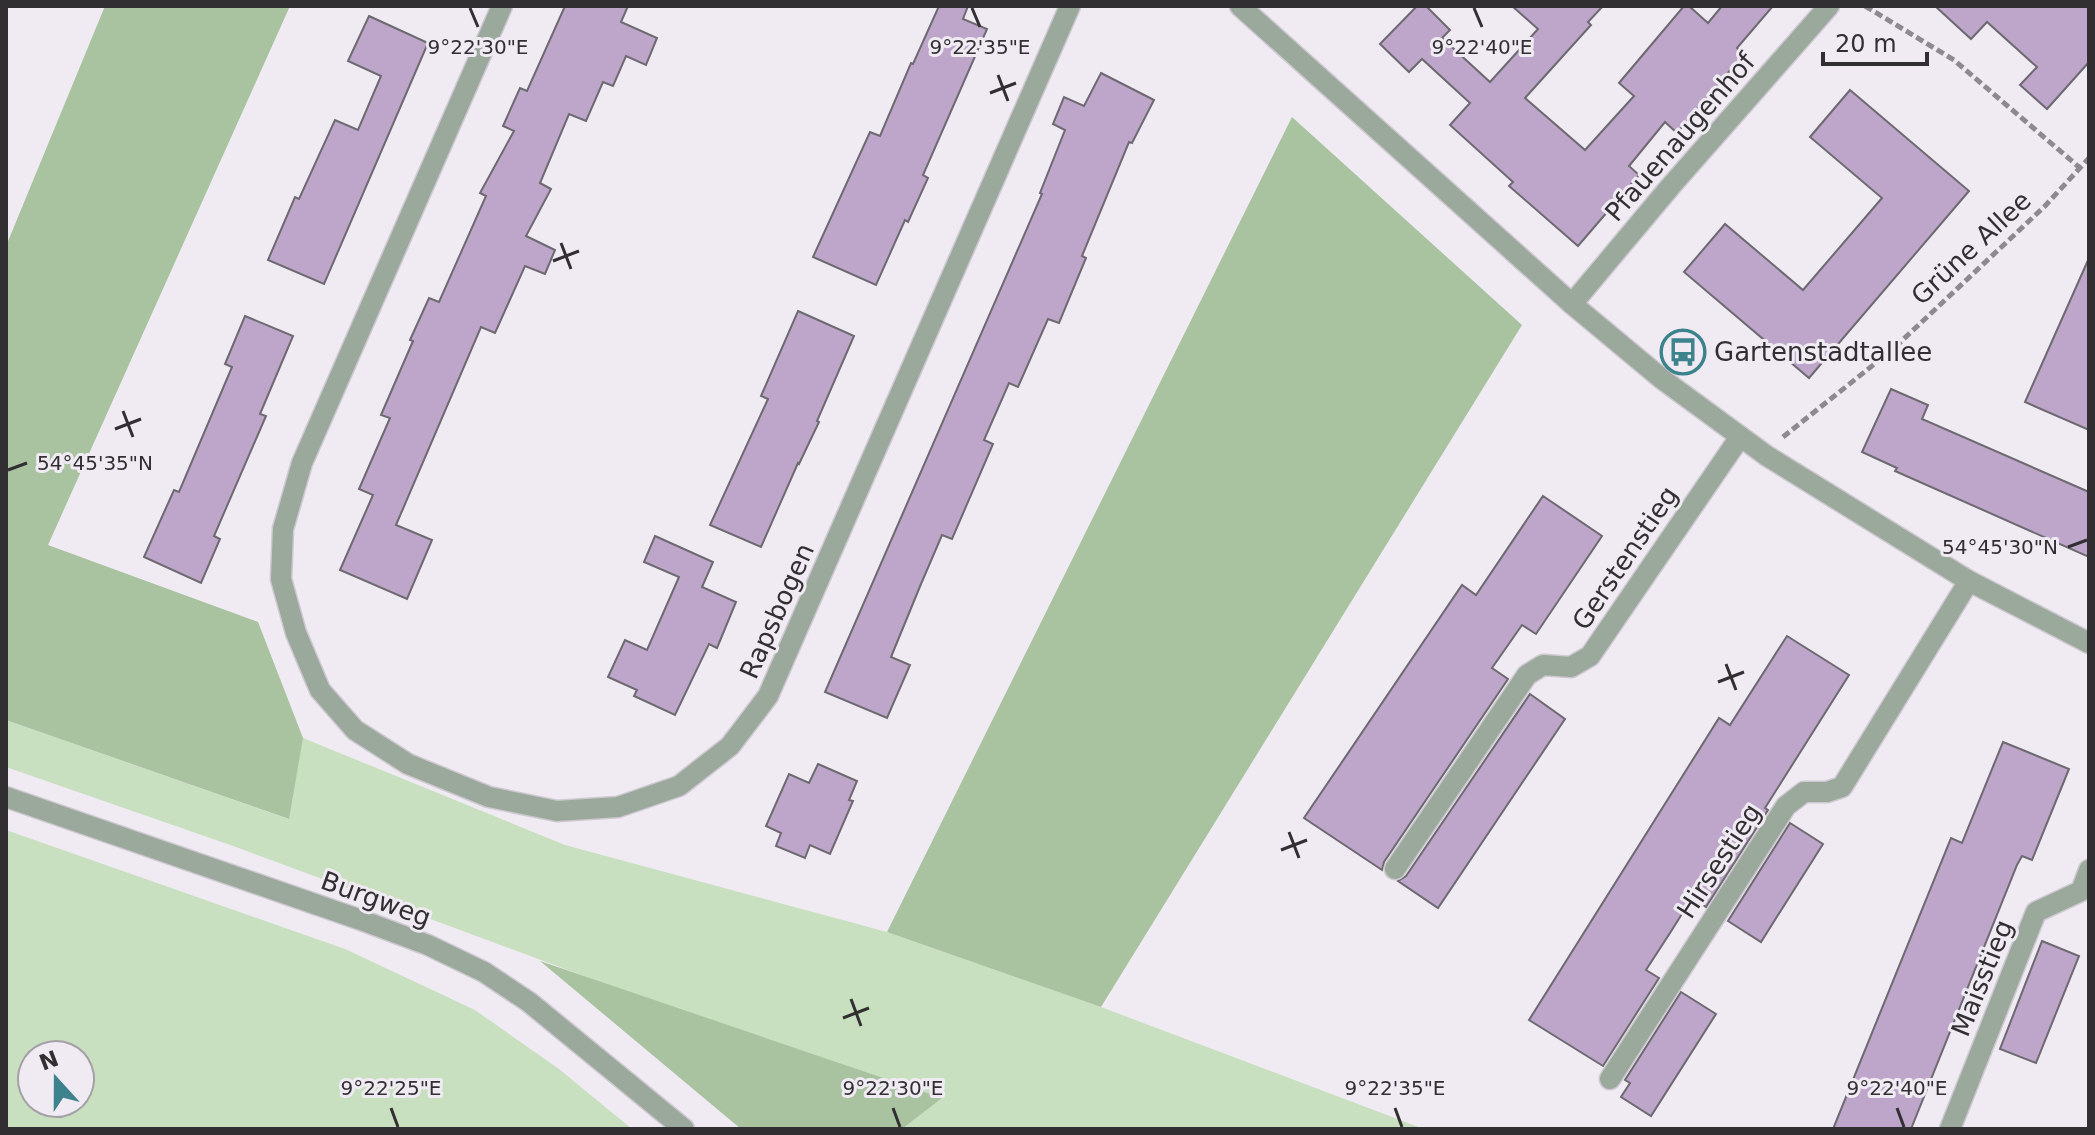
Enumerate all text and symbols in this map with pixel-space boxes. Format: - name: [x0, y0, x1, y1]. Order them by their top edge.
- scale bar: [1823, 16, 1927, 66]
- text: 20 m: [1835, 30, 1897, 58]
- text: 9°22'30"E: [428, 35, 528, 59]
- text: 9°22'35"E: [930, 35, 1030, 59]
- text: 9°22'40"E: [1432, 35, 1532, 59]
- street label: Pfauenaugenhof: [1599, 46, 1762, 227]
- street label: Grüne Allee: [1905, 185, 2037, 311]
- bus stop icon: Gartenstadtallee: [1659, 328, 1707, 376]
- place label: Gartenstadtallee: [1714, 337, 1932, 367]
- text: 54°45'35"N: [37, 451, 153, 475]
- street label: Gerstenstieg: [1566, 481, 1684, 635]
- text: 54°45'30"N: [1942, 535, 2058, 559]
- street label: Rapsbogen: [734, 539, 820, 683]
- street label: Hirsestieg: [1671, 798, 1767, 924]
- street label: Burgweg: [317, 865, 435, 933]
- street label: Maisstieg: [1945, 916, 2019, 1040]
- north arrow: [16, 1039, 96, 1119]
- text: N: [36, 1046, 62, 1076]
- text: 9°22'25"E: [341, 1076, 441, 1100]
- text: 9°22'30"E: [843, 1076, 943, 1100]
- text: 9°22'35"E: [1345, 1076, 1445, 1100]
- text: 9°22'40"E: [1847, 1076, 1947, 1100]

